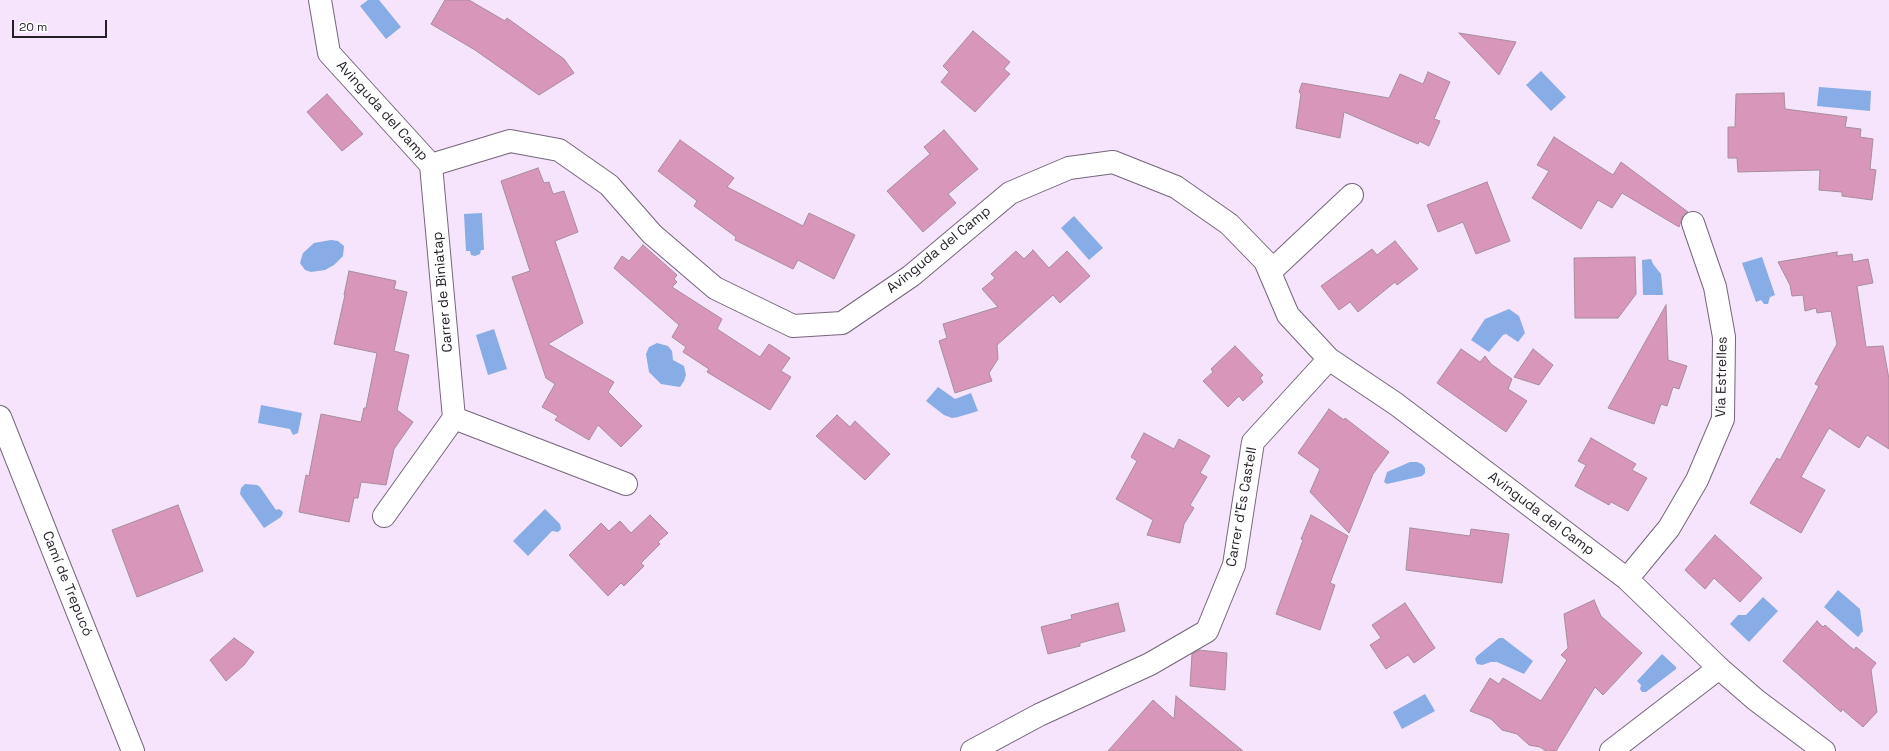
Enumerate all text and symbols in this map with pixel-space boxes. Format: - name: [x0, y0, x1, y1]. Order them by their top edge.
- scale bar: [14, 12, 109, 38]
- text: 20 m: [19, 19, 47, 35]
- street label: Avinguda del Camp: [333, 58, 431, 164]
- street label: Avinguda del Camp: [884, 203, 994, 297]
- street label: Carrer de Biniatap: [429, 231, 457, 353]
- street label: Via Estrelles: [1713, 336, 1731, 418]
- street label: Carrer d'Es Castell: [1223, 446, 1261, 568]
- street label: Avinguda del Camp: [1485, 469, 1597, 559]
- street label: Camí de Trepucó: [38, 529, 96, 639]

